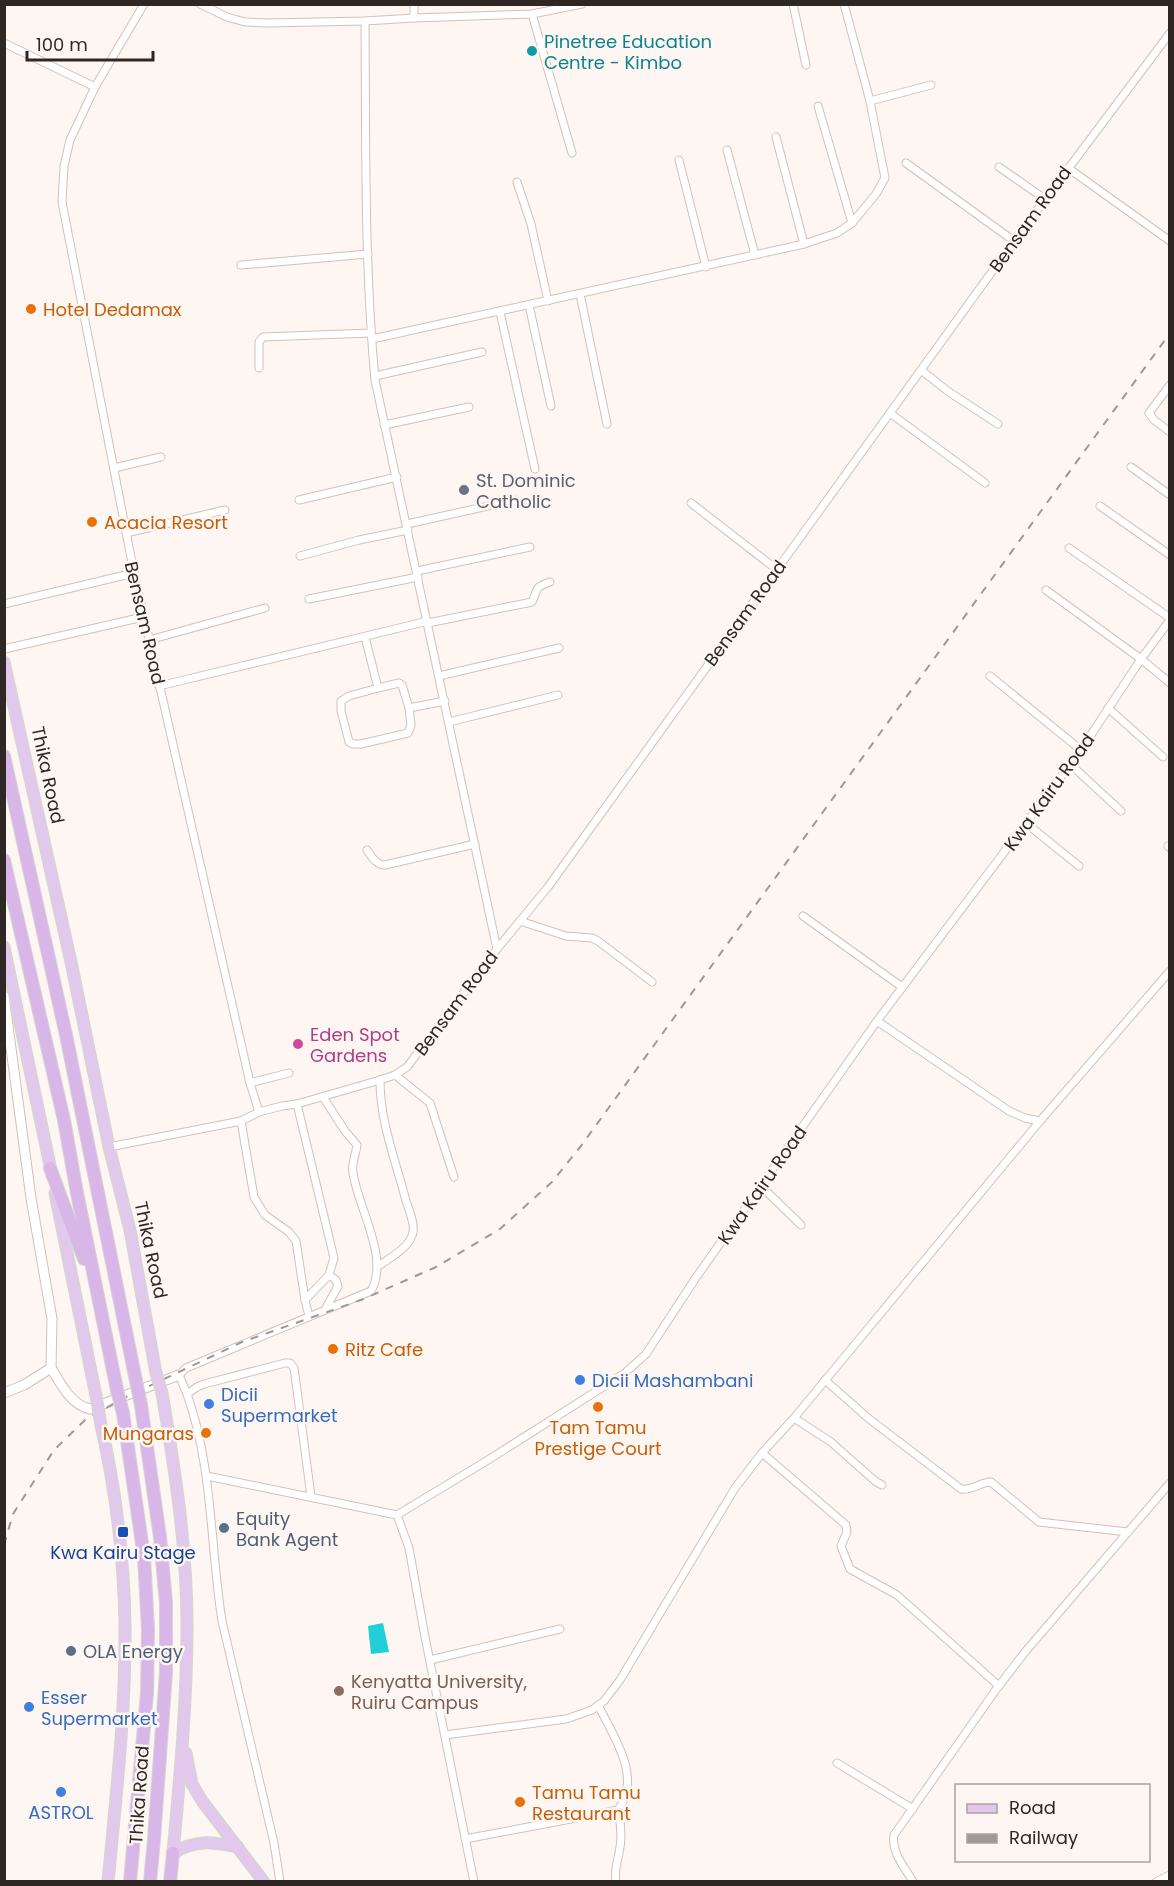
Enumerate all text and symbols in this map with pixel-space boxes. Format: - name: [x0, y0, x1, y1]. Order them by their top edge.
- scale bar: [27, 24, 153, 62]
- place label: Pinetree Education Centre - Kimbo: [544, 29, 712, 75]
- text: 100 m: [36, 32, 88, 57]
- marker: Pinetree Education Centre - Kimbo: [525, 44, 539, 58]
- street label: Bensam Road: [983, 161, 1077, 277]
- place label: Hotel Dedamax: [43, 297, 182, 322]
- marker: Hotel Dedamax: [24, 302, 38, 316]
- place label: St. Dominic Catholic: [476, 468, 576, 514]
- marker: St. Dominic Catholic: [457, 483, 471, 497]
- place label: Acacia Resort: [104, 510, 228, 535]
- marker: Acacia Resort: [85, 515, 99, 529]
- street label: Bensam Road: [698, 555, 792, 671]
- street label: Bensam Road: [119, 559, 171, 687]
- street label: Thika Road: [26, 724, 70, 826]
- street label: Kwa Kairu Road: [998, 728, 1100, 856]
- street label: Bensam Road: [408, 945, 504, 1061]
- place label: Eden Spot Gardens: [310, 1022, 400, 1068]
- marker: Eden Spot Gardens: [291, 1037, 305, 1051]
- street label: Kwa Kairu Road: [712, 1121, 812, 1249]
- street label: Thika Road: [129, 1199, 173, 1301]
- place label: Ritz Cafe: [345, 1337, 423, 1362]
- marker: Ritz Cafe: [326, 1342, 340, 1356]
- place label: Dicii Mashambani: [592, 1368, 753, 1393]
- marker: Dicii Mashambani: [573, 1373, 587, 1387]
- place label: Dicii Supermarket: [221, 1382, 338, 1428]
- marker: Dicii Supermarket: [202, 1397, 216, 1411]
- marker: Tam Tamu Prestige Court: [591, 1400, 605, 1414]
- place label: Tam Tamu Prestige Court: [534, 1415, 662, 1461]
- place label: Mungaras: [103, 1421, 194, 1446]
- marker: Mungaras: [199, 1426, 213, 1440]
- place label: Equity Bank Agent: [236, 1506, 338, 1552]
- marker: Equity Bank Agent: [217, 1521, 231, 1535]
- marker: Kwa Kairu Stage: [116, 1525, 130, 1539]
- place label: Kwa Kairu Stage: [50, 1540, 196, 1565]
- place label: OLA Energy: [83, 1639, 183, 1664]
- marker: OLA Energy: [64, 1644, 78, 1658]
- place label: Kenyatta University, Ruiru Campus: [351, 1669, 527, 1715]
- marker: Kenyatta University, Ruiru Campus: [332, 1684, 346, 1698]
- place label: Esser Supermarket: [41, 1685, 158, 1731]
- marker: Esser Supermarket: [22, 1700, 36, 1714]
- street label: Thika Road: [123, 1745, 155, 1845]
- place label: Tamu Tamu Restaurant: [532, 1780, 641, 1826]
- legend: [955, 1784, 1150, 1862]
- marker: ASTROL: [54, 1785, 68, 1799]
- marker: Tamu Tamu Restaurant: [513, 1795, 527, 1809]
- text: Road: [1009, 1795, 1056, 1820]
- place label: ASTROL: [28, 1800, 94, 1825]
- text: Railway: [1009, 1825, 1078, 1850]

